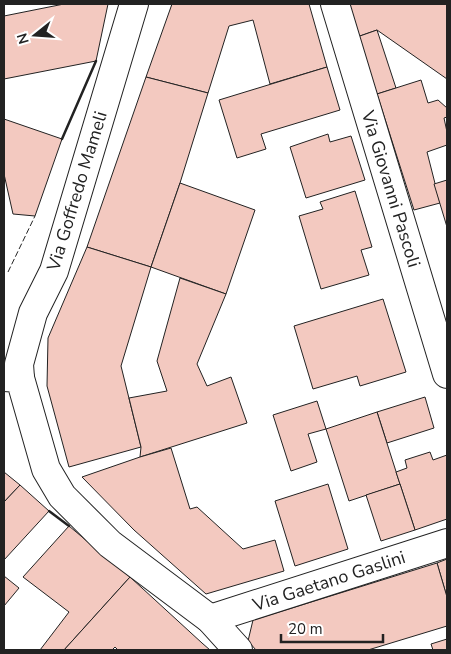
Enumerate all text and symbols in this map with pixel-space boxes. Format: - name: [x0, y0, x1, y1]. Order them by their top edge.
- north arrow: [10, 10, 60, 60]
- text: N: [12, 31, 34, 46]
- street label: Via Giovanni Pascoli: [355, 107, 426, 270]
- street label: Via Goffredo Mameli: [41, 108, 113, 275]
- street label: Via Gaetano Gaslini: [249, 545, 408, 617]
- scale bar: [281, 612, 384, 644]
- text: 20 m: [288, 619, 323, 639]

